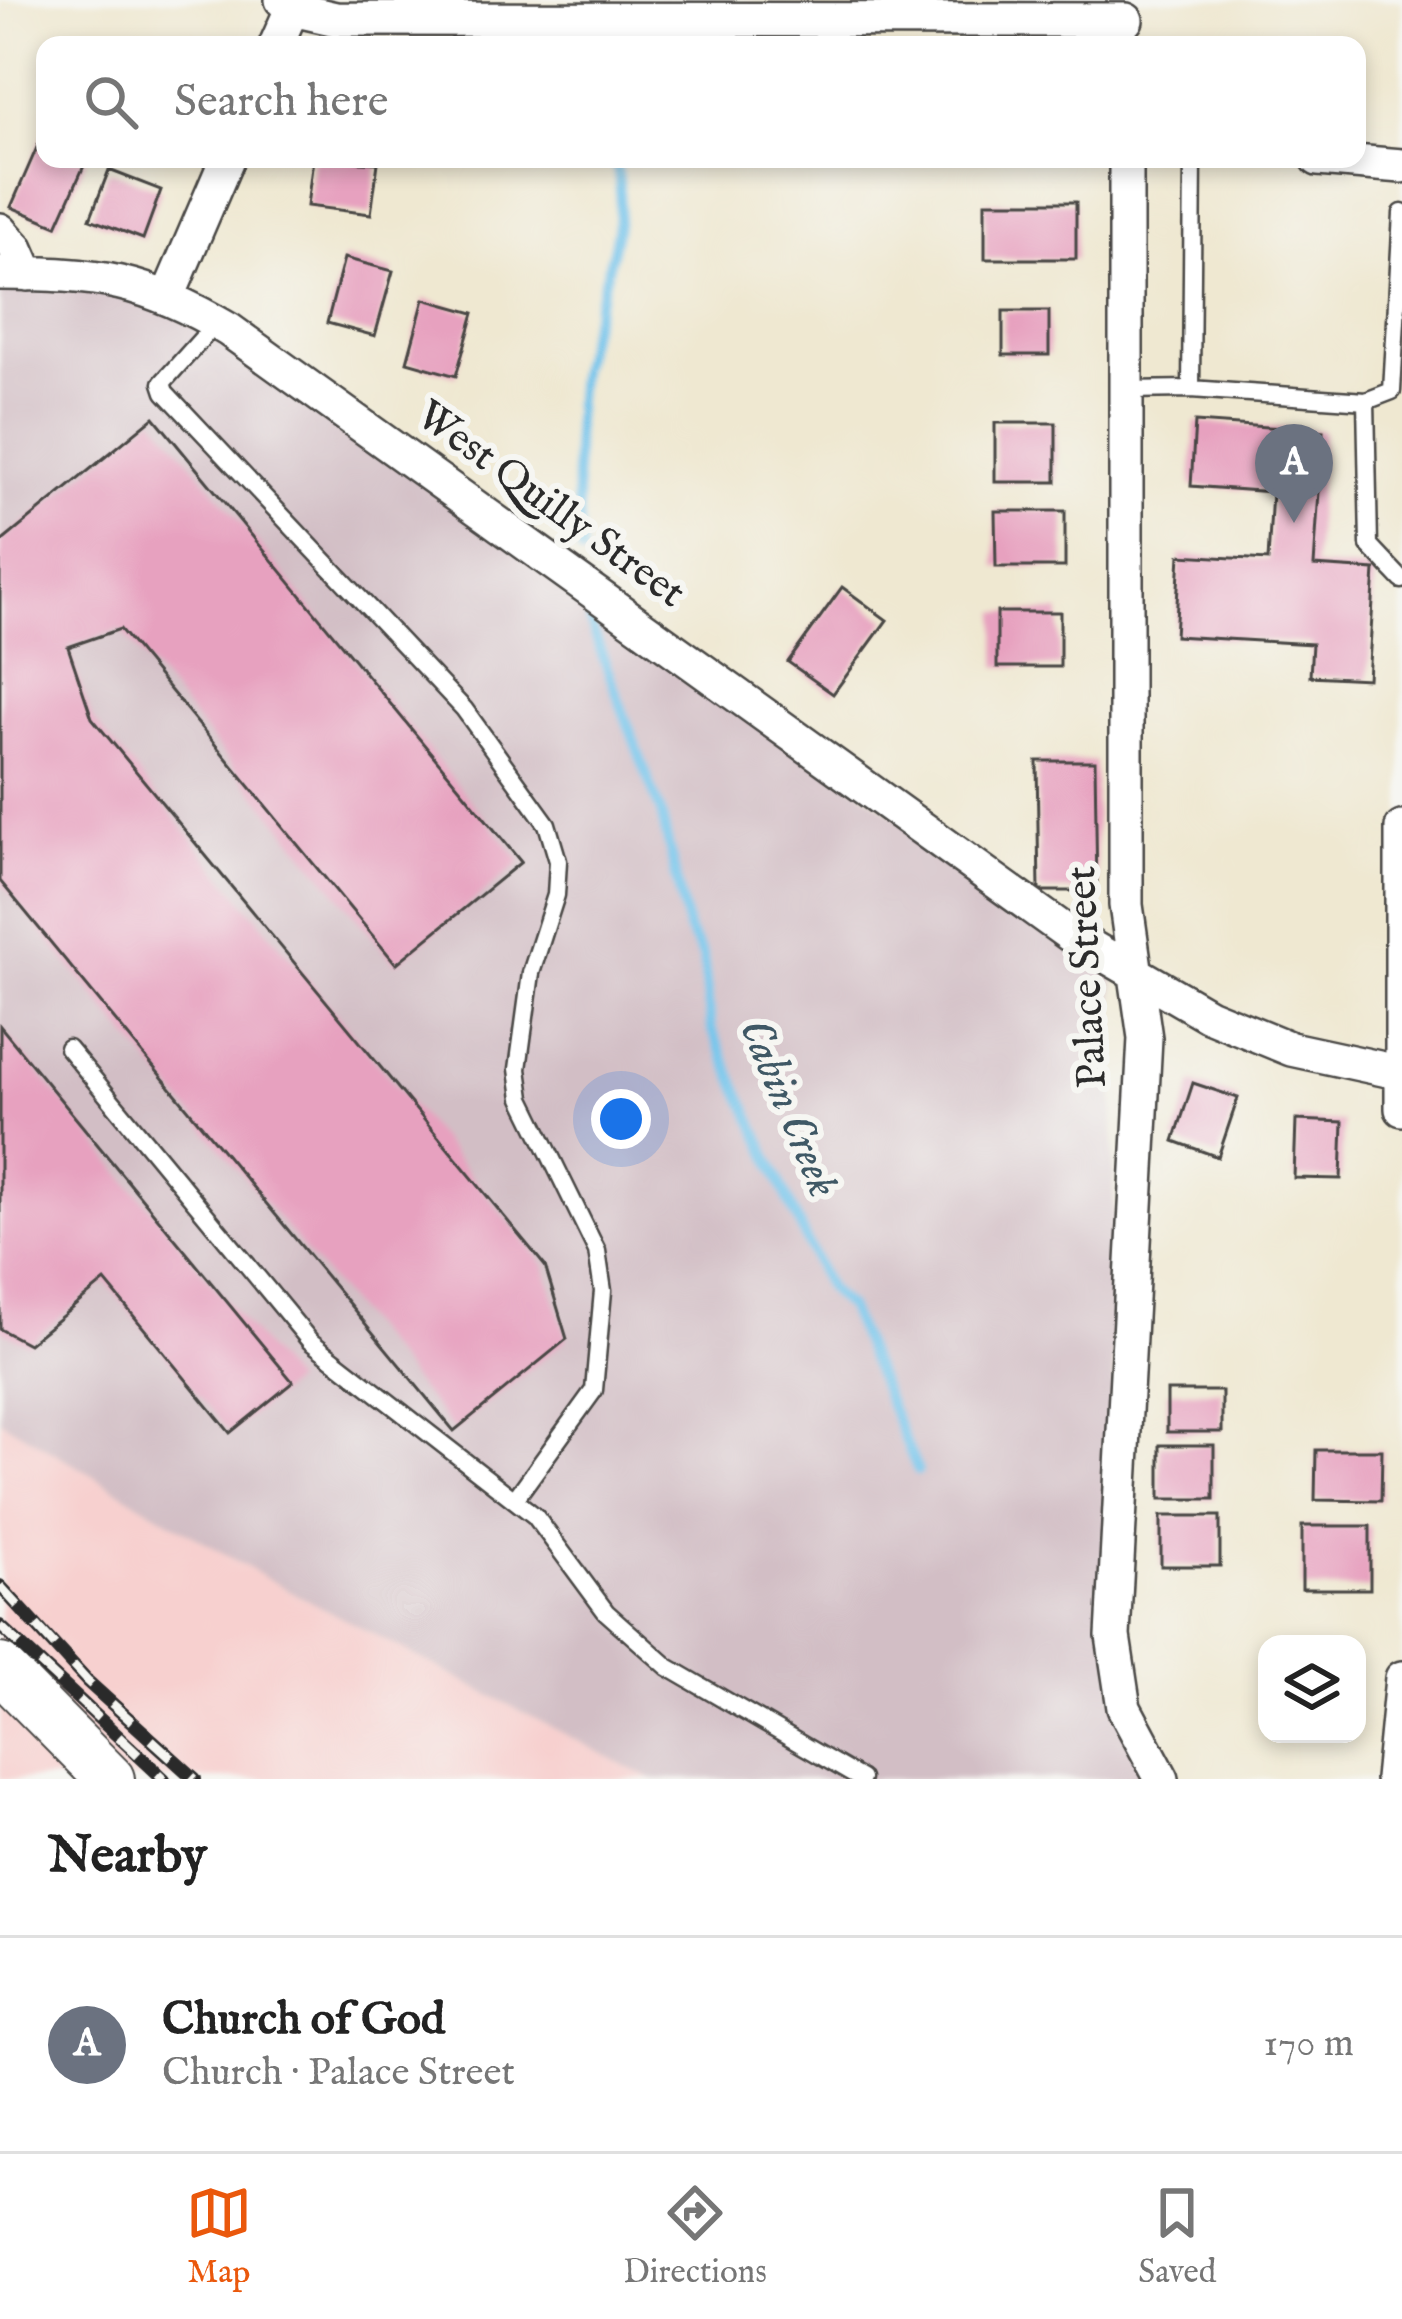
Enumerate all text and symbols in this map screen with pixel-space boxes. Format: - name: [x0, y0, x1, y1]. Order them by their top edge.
- search box: [36, 36, 1366, 168]
- icon: search: [78, 69, 144, 135]
- text: Search here: [174, 74, 388, 131]
- street label: West Quilly Street: [405, 390, 695, 620]
- pin: A: [1255, 424, 1333, 523]
- street label: Palace Street: [1056, 864, 1120, 1090]
- water label: Cabin Creek: [725, 1010, 851, 1206]
- your location: [591, 1089, 651, 1149]
- map controls: [1258, 1635, 1366, 1743]
- button: layers: [1258, 1635, 1366, 1743]
- text: Nearby: [48, 1825, 207, 1890]
- text: Church of God: [162, 1992, 445, 2049]
- text: A: [74, 2020, 100, 2069]
- text: 170 m: [1263, 2020, 1354, 2069]
- text: Church · Palace Street: [162, 2049, 515, 2098]
- tab: Map: [186, 2180, 252, 2294]
- tab: Directions: [623, 2180, 767, 2294]
- tab: Saved: [1138, 2180, 1216, 2294]

